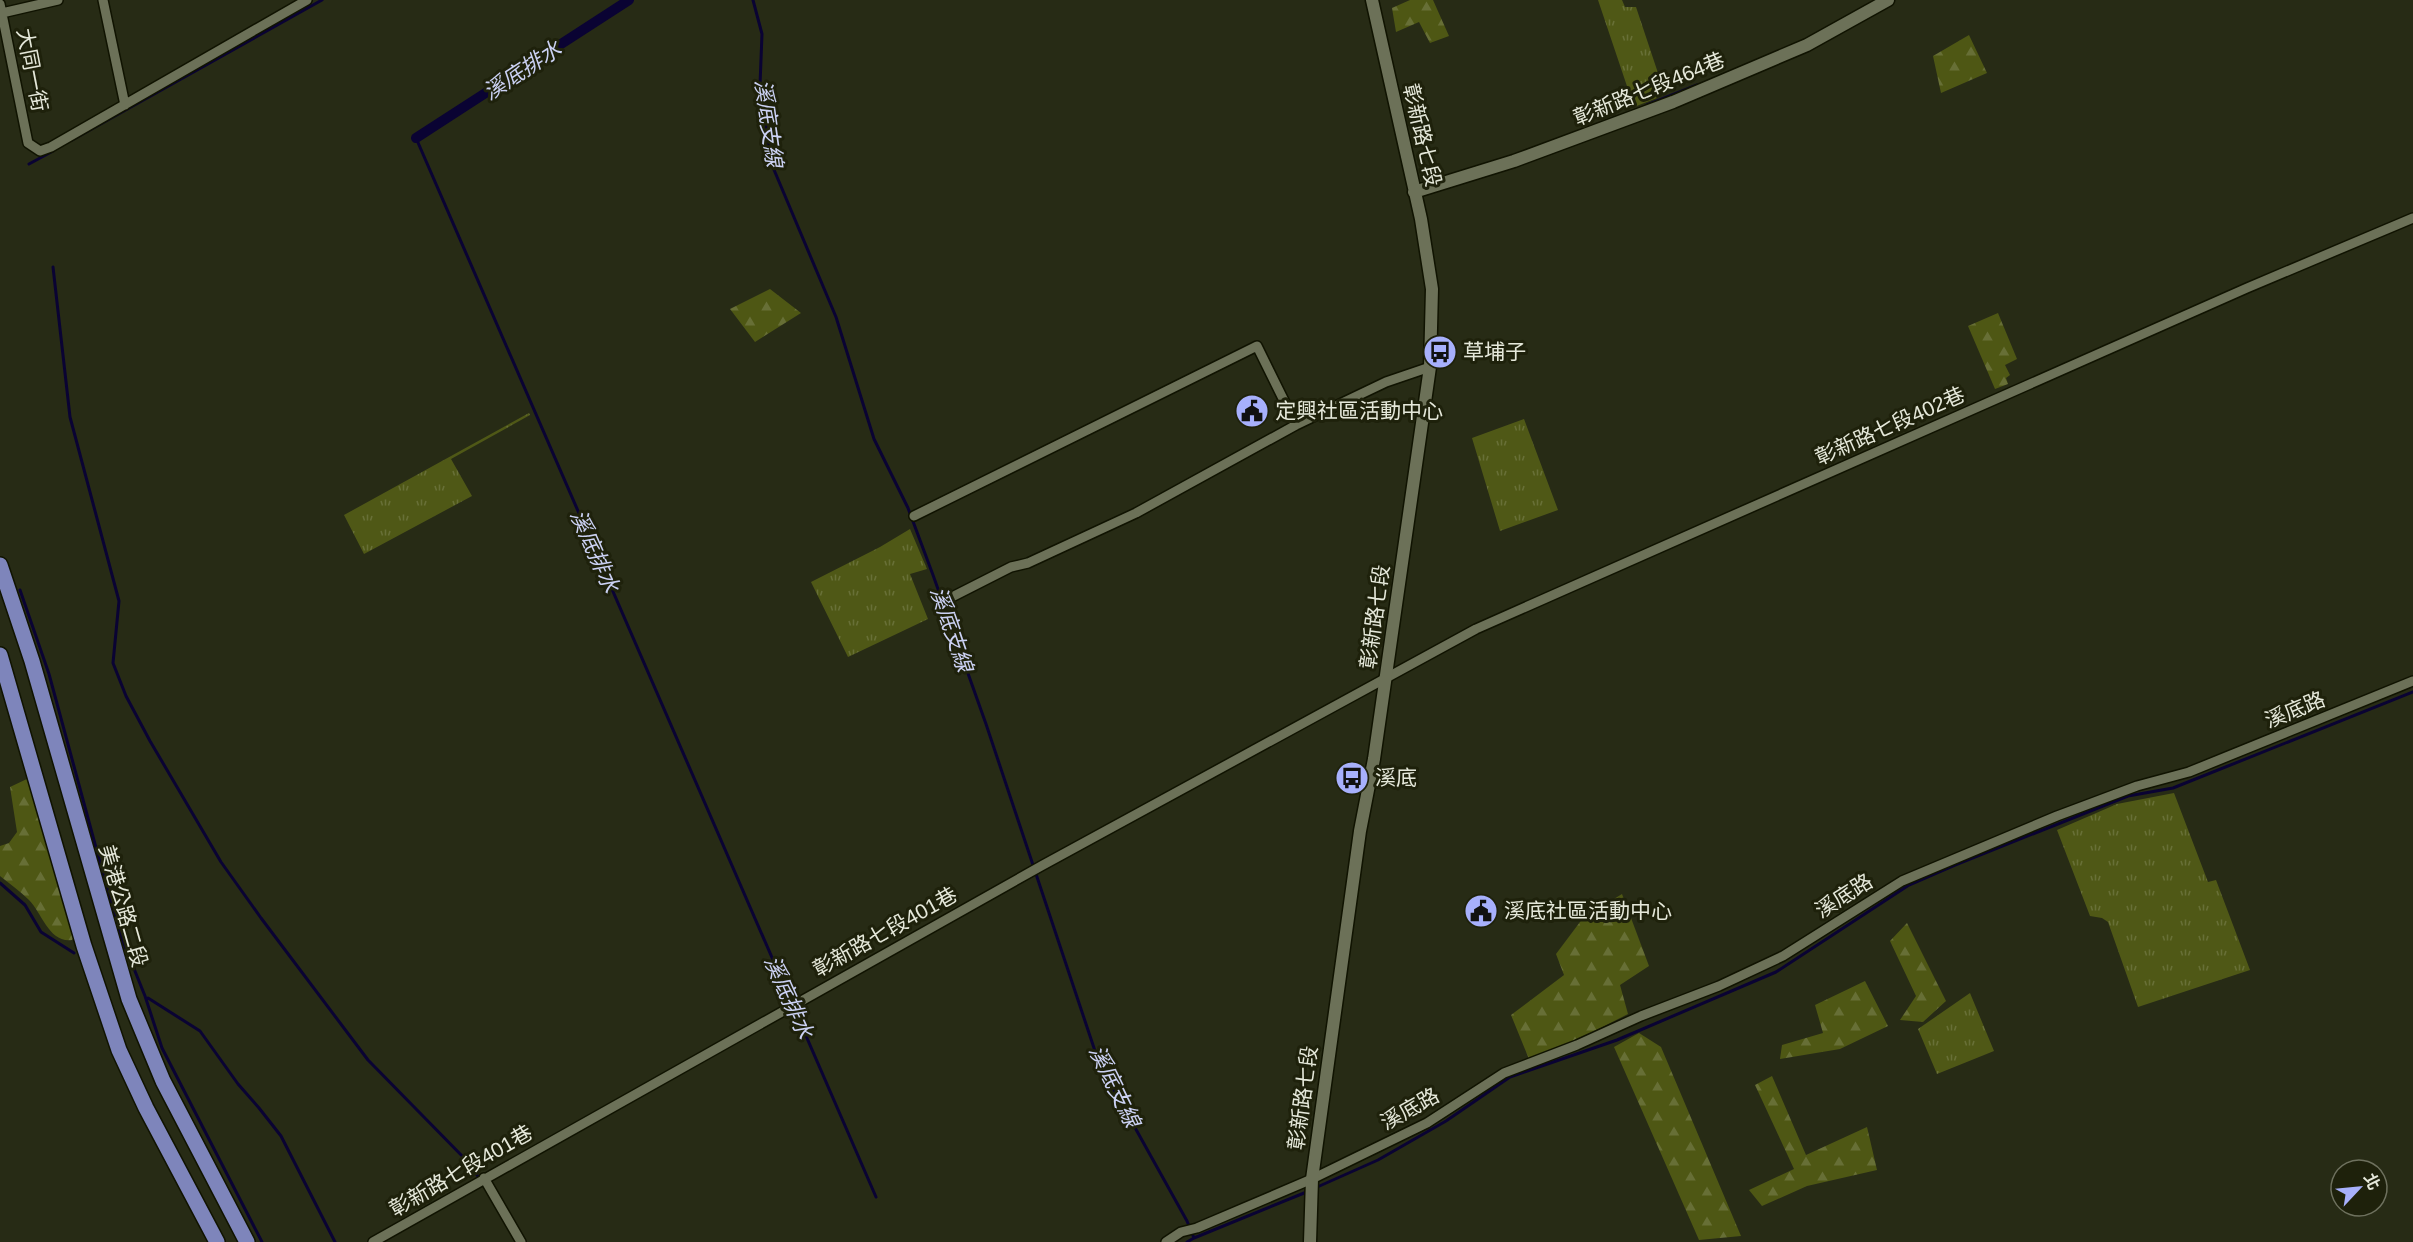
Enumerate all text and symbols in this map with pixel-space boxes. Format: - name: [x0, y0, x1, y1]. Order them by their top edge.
- street label: 大同一街: [13, 26, 52, 113]
- water label: 溪底排水: [479, 35, 567, 105]
- street label: 彰新路七段464巷: [1570, 48, 1728, 129]
- water label: 溪底支線: [750, 78, 787, 171]
- street label: 彰新路七段: [1399, 81, 1446, 189]
- bus stop icon: 草埔子: [1422, 334, 1458, 370]
- place label: 草埔子: [1463, 340, 1526, 363]
- street label: 彰新路七段402巷: [1812, 382, 1968, 469]
- public building icon: 定興社區活動中心: [1234, 393, 1270, 429]
- place label: 定興社區活動中心: [1275, 399, 1443, 422]
- water label: 溪底排水: [565, 506, 624, 597]
- street label: 彰新路七段: [1356, 563, 1393, 671]
- water label: 溪底支線: [925, 583, 979, 678]
- street label: 溪底路: [2261, 687, 2328, 732]
- bus stop icon: 溪底: [1334, 760, 1370, 796]
- place label: 溪底: [1375, 766, 1417, 789]
- street label: 美港公路二段: [95, 842, 152, 970]
- street label: 溪底路: [1811, 869, 1877, 922]
- street label: 彰新路七段401巷: [809, 882, 961, 981]
- public building icon: 溪底社區活動中心: [1463, 893, 1499, 929]
- place label: 溪底社區活動中心: [1504, 899, 1672, 922]
- water label: 溪底排水: [759, 952, 818, 1043]
- water label: 溪底支線: [1084, 1041, 1146, 1134]
- street label: 彰新路七段: [1284, 1044, 1321, 1152]
- street label: 溪底路: [1377, 1083, 1443, 1134]
- street label: 彰新路七段401巷: [385, 1120, 536, 1221]
- north arrow: [2329, 1158, 2389, 1218]
- text: 北: [2361, 1171, 2383, 1193]

